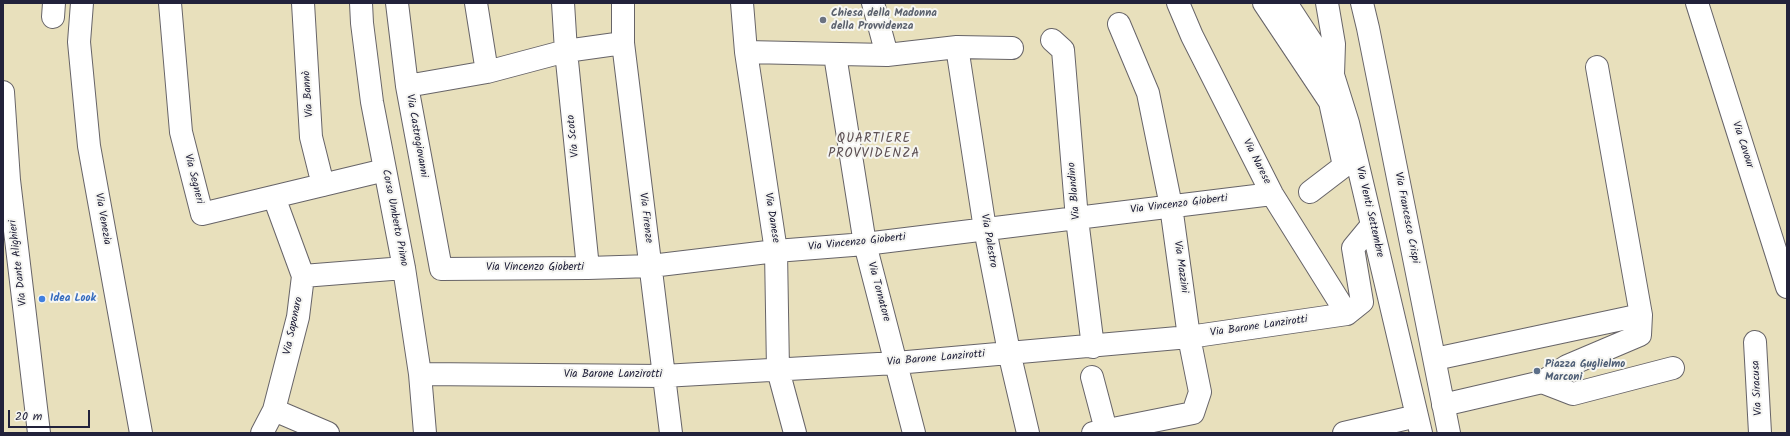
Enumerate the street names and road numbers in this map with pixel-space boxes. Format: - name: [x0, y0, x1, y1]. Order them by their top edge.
- street label: Via Bannò: [301, 70, 317, 118]
- street label: Via Castrogiovanni: [402, 93, 430, 179]
- street label: Via Scoto: [565, 114, 583, 158]
- street label: Via Cavour: [1728, 120, 1756, 170]
- street label: Via Narese: [1239, 137, 1273, 187]
- street label: Via Segneri: [180, 153, 206, 205]
- street label: Via Blandino: [1066, 162, 1084, 220]
- street label: Via Venti Settembre: [1352, 165, 1386, 259]
- street label: Corso Umberto Primo: [378, 168, 410, 268]
- street label: Via Francesco Crispi: [1391, 171, 1421, 265]
- street label: Via Venezia: [91, 192, 113, 246]
- street label: Via Firenze: [635, 192, 655, 244]
- street label: Via Danese: [761, 192, 781, 244]
- street label: Via Vincenzo Gioberti: [1130, 192, 1228, 218]
- street label: Via Palestro: [977, 213, 999, 269]
- street label: Via Dante Alighieri: [7, 219, 31, 307]
- street label: Via Vincenzo Gioberti: [808, 231, 906, 255]
- street label: Via Mazzini: [1170, 240, 1190, 294]
- street label: Via Vincenzo Gioberti: [486, 261, 584, 275]
- street label: Via Tornatore: [864, 261, 892, 323]
- street label: Via Saponaro: [281, 296, 307, 356]
- street label: Via Barone Lanzirotti: [1209, 314, 1309, 340]
- street label: Via Barone Lanzirotti: [886, 348, 986, 370]
- street label: Via Siracusa: [1750, 360, 1766, 416]
- street label: Via Barone Lanzirotti: [564, 368, 662, 382]

